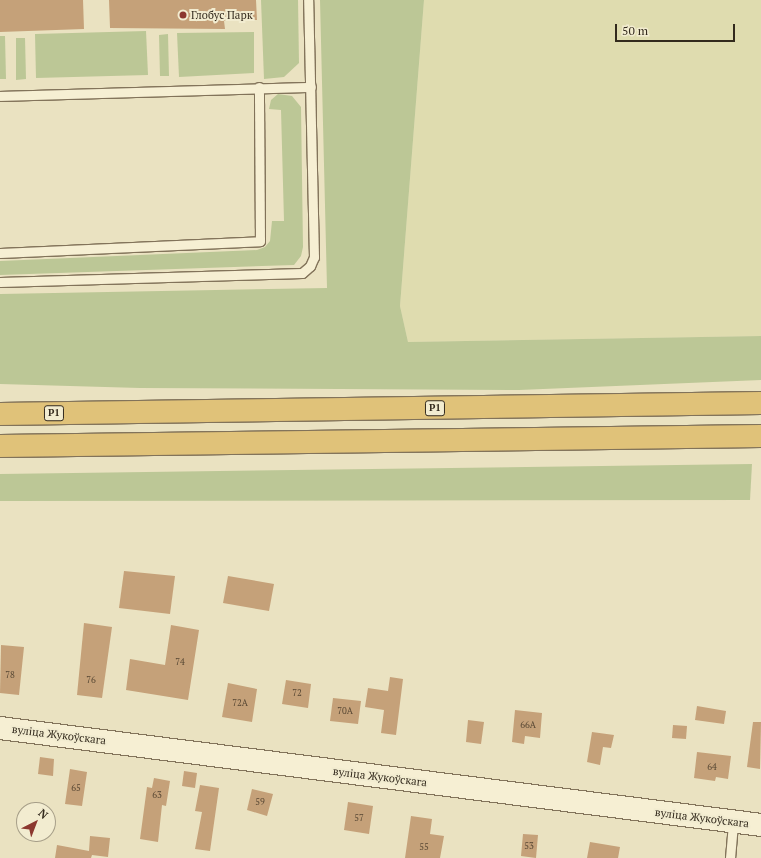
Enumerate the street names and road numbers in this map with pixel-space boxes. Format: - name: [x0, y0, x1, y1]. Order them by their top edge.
- road number: Р1: [424, 400, 446, 416]
- road number: Р1: [43, 405, 65, 421]
- street label: вуліца Жукоўскага: [11, 723, 107, 747]
- street label: вуліца Жукоўскага: [332, 765, 428, 789]
- street label: вуліца Жукоўскага: [654, 806, 750, 830]

